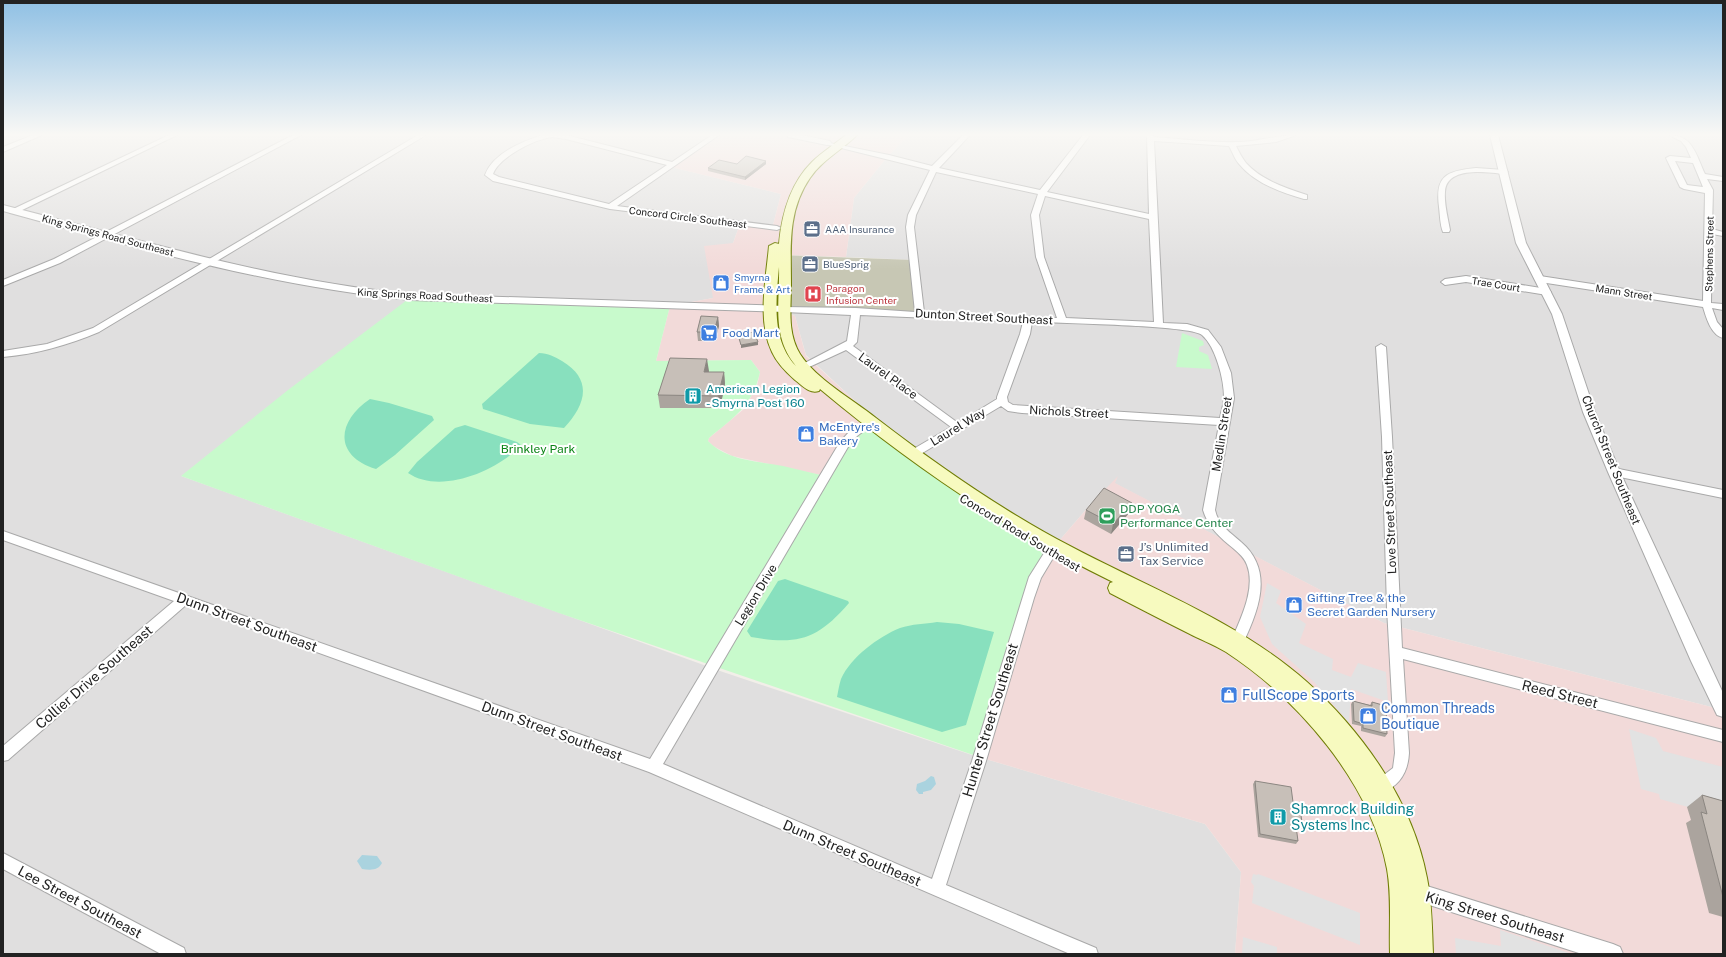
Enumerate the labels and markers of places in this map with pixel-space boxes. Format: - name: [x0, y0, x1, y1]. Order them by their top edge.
- office icon: AAA Insurance: [802, 219, 822, 239]
- place label: AAA Insurance: [825, 223, 895, 235]
- office icon: BlueSprig: [800, 254, 820, 274]
- place label: BlueSprig: [823, 258, 869, 270]
- place label: Smyrna Frame & Art: [734, 271, 790, 295]
- shop icon: Smyrna Frame & Art: [711, 273, 731, 293]
- place label: Paragon Infusion Center: [826, 282, 897, 306]
- hospital icon: Paragon Infusion Center: [803, 284, 823, 304]
- supermarket icon: Food Mart: [699, 323, 719, 343]
- place label: Food Mart: [722, 326, 779, 340]
- place label: American Legion - Smyrna Post 160: [706, 382, 805, 410]
- building icon: American Legion - Smyrna Post 160: [683, 386, 703, 406]
- place label: McEntyre's Bakery: [819, 420, 880, 448]
- shop icon: McEntyre's Bakery: [796, 424, 816, 444]
- place label: DDP YOGA Performance Center: [1120, 502, 1233, 530]
- sports icon: DDP YOGA Performance Center: [1097, 506, 1117, 526]
- place label: J’s Unlimited Tax Service: [1139, 540, 1208, 568]
- office icon: J’s Unlimited Tax Service: [1116, 544, 1136, 564]
- place label: Gifting Tree & the Secret Garden Nursery: [1307, 591, 1436, 619]
- shop icon: Gifting Tree & the Secret Garden Nursery: [1284, 595, 1304, 615]
- shop icon: FullScope Sports: [1219, 685, 1239, 705]
- place label: FullScope Sports: [1242, 687, 1355, 703]
- place label: Common Threads Boutique: [1381, 700, 1495, 732]
- shop icon: Common Threads Boutique: [1358, 706, 1378, 726]
- place label: Shamrock Building Systems Inc.: [1291, 801, 1414, 833]
- building icon: Shamrock Building Systems Inc.: [1268, 807, 1288, 827]

